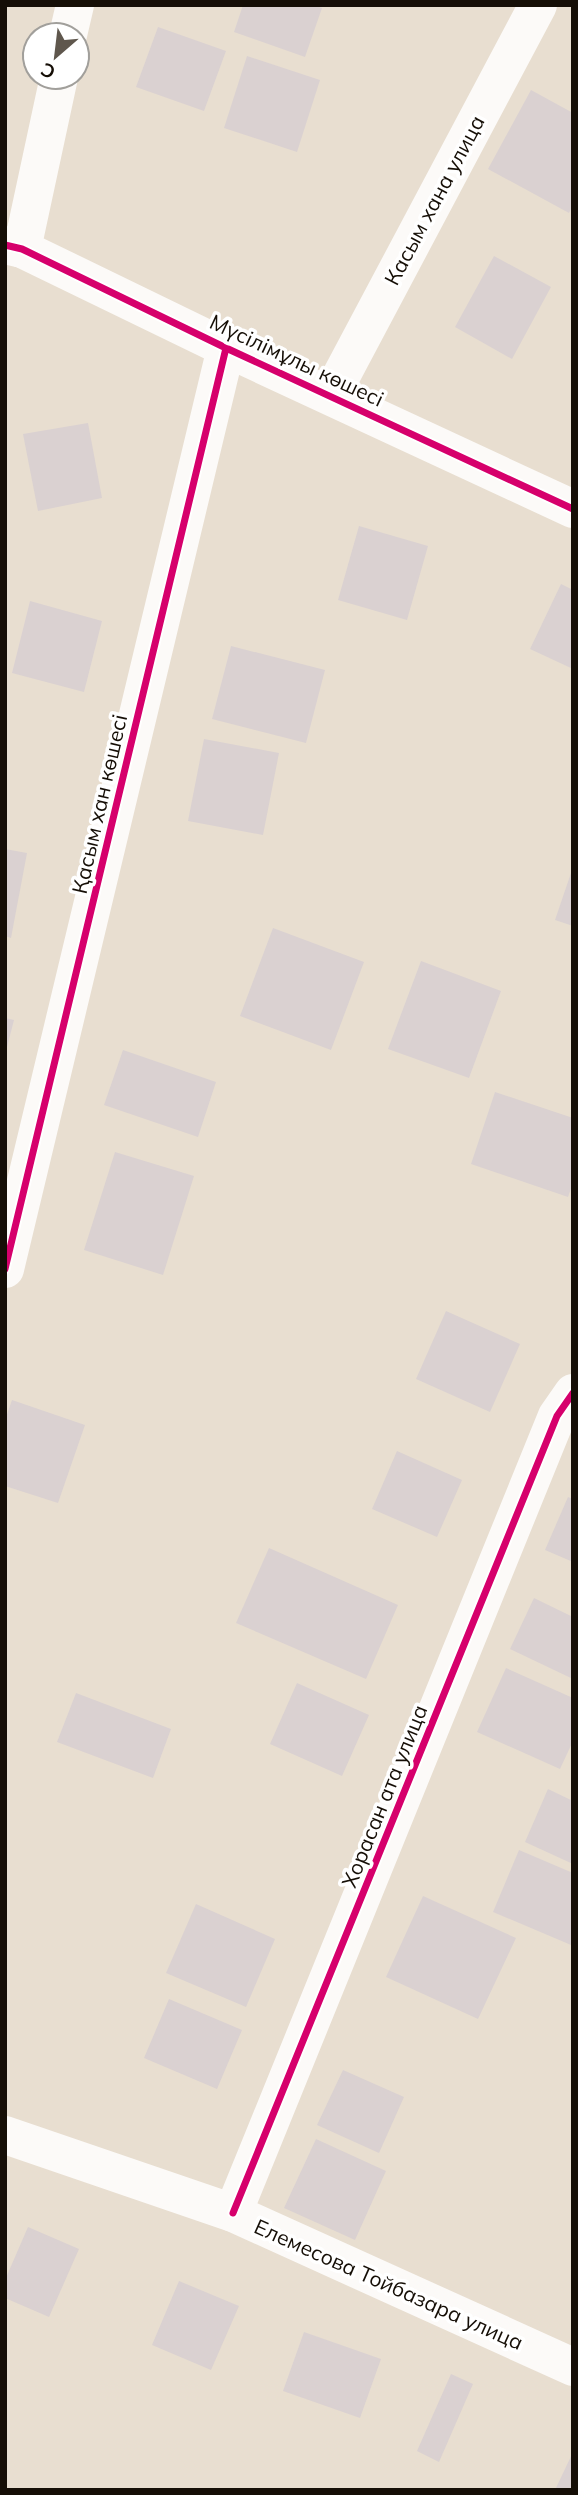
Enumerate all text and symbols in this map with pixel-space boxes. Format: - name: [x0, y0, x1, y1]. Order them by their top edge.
- north arrow: [21, 21, 91, 91]
- text: С: [37, 57, 59, 85]
- street label: Касым хана улица: [378, 111, 490, 289]
- street label: Мүсілімұлы көшесі: [206, 308, 388, 412]
- street label: Қасым хан көшесі: [66, 712, 132, 896]
- street label: Хорасан ата улица: [335, 1701, 433, 1891]
- street label: Елемесова Тойбазара улица: [251, 2213, 527, 2355]

